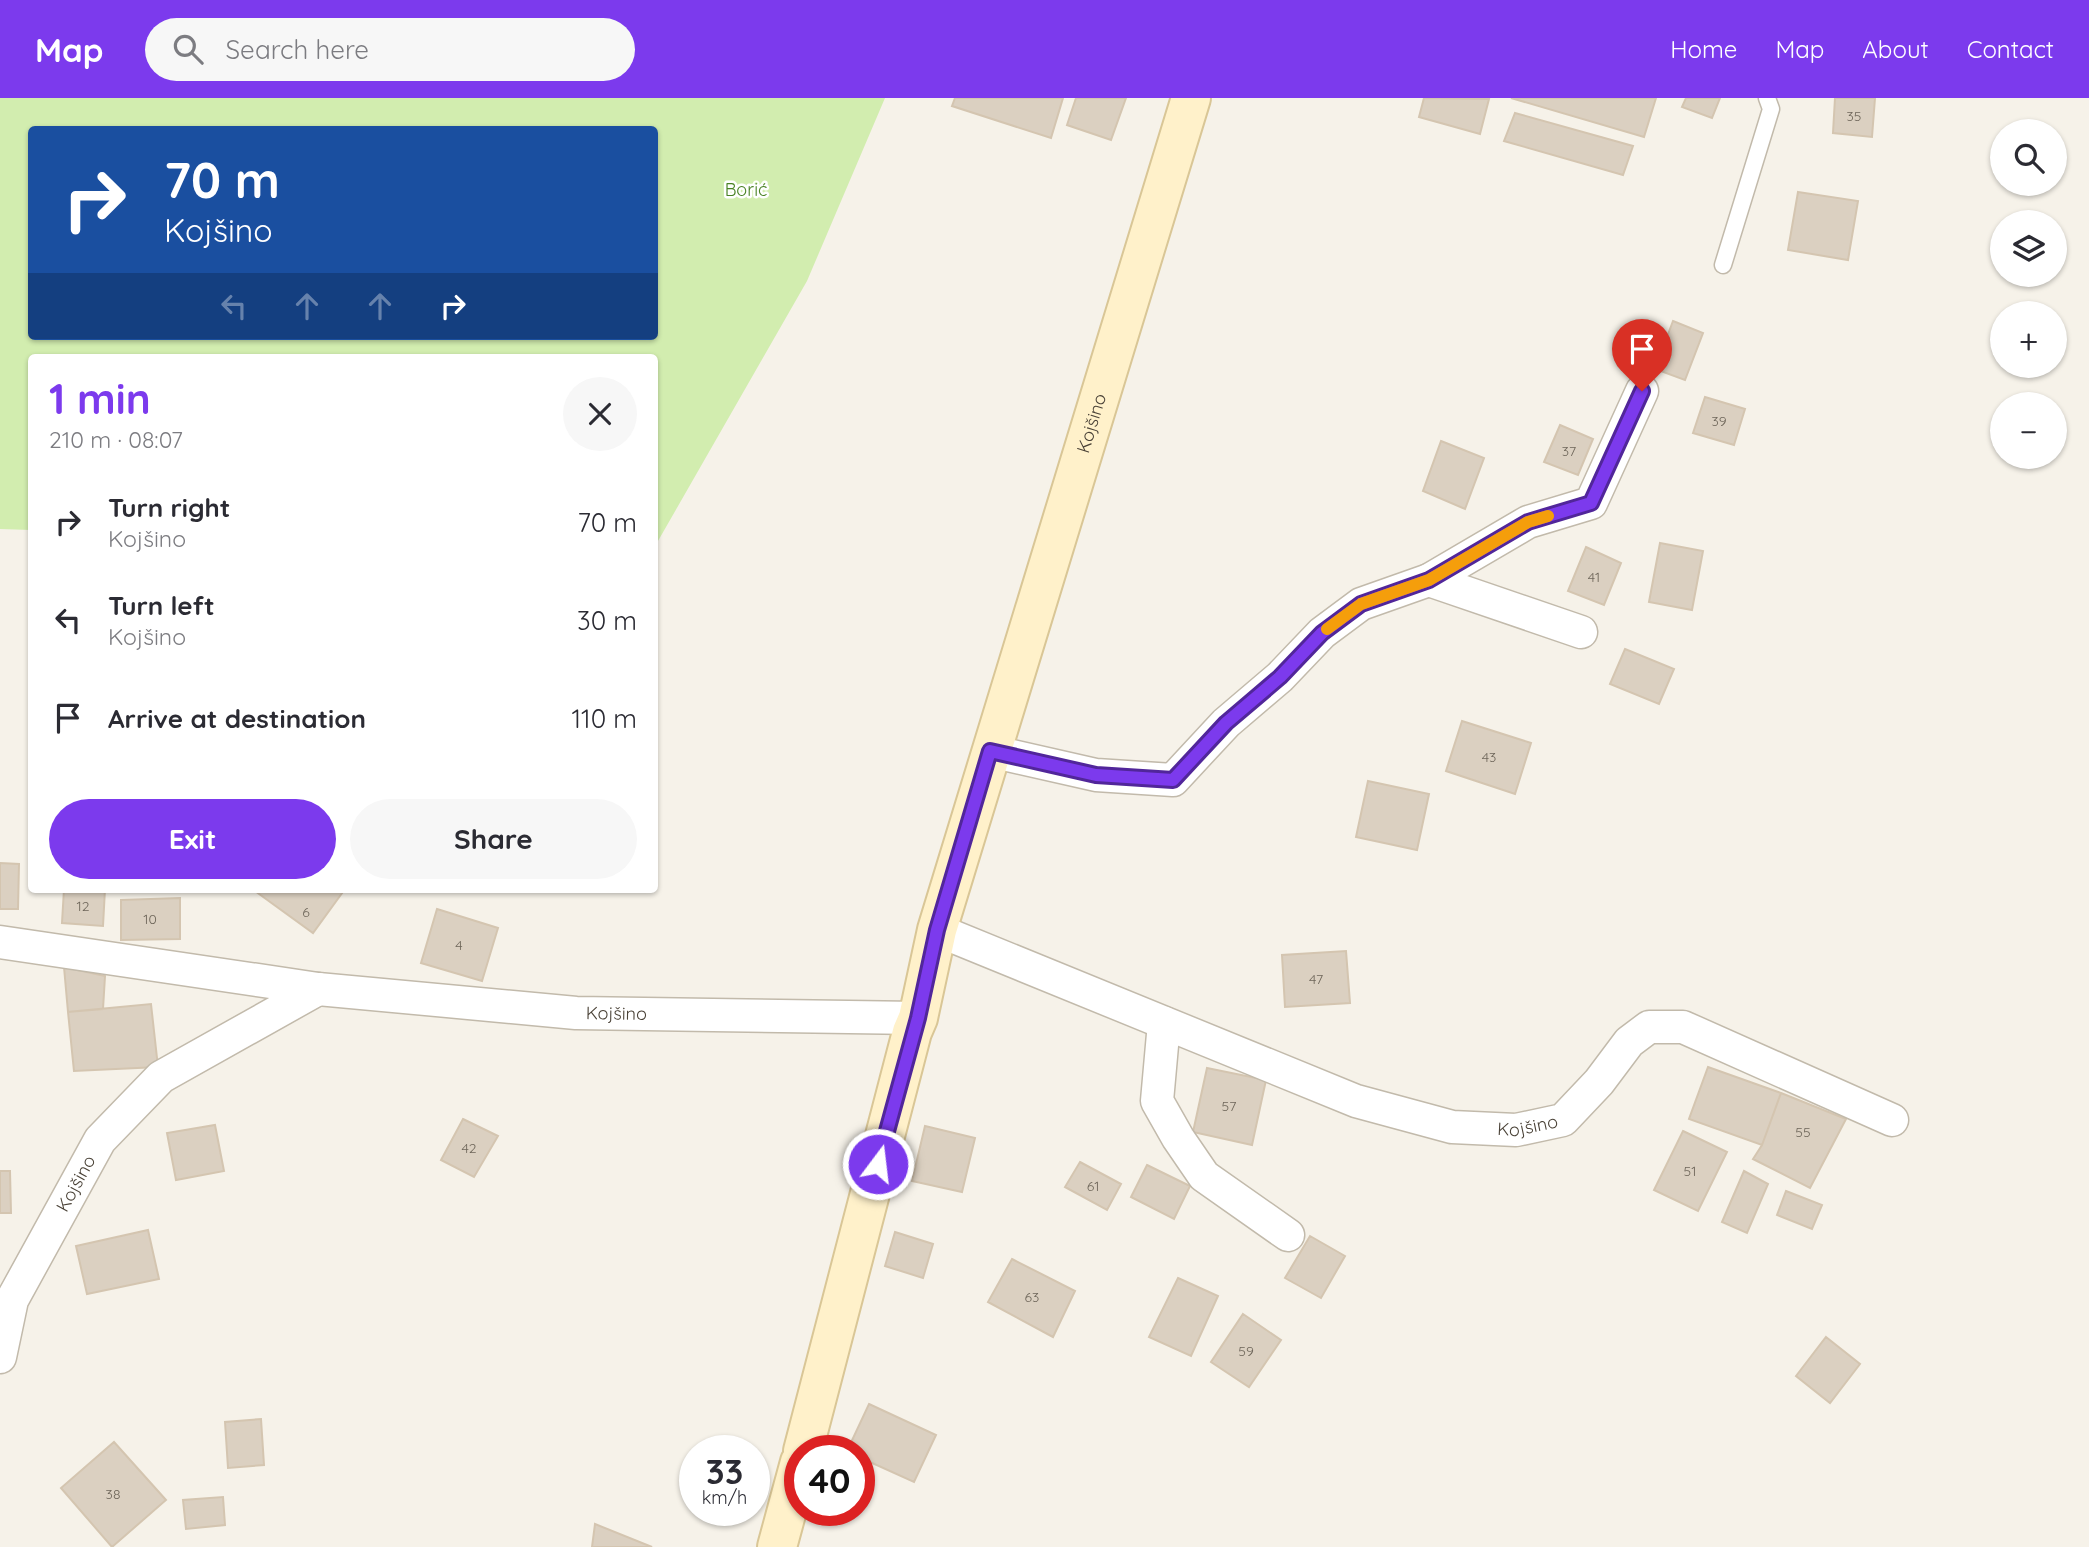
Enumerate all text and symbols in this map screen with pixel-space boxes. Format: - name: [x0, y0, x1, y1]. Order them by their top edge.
- search box: [145, 18, 635, 81]
- text: Map: [35, 29, 103, 70]
- icon: search: [169, 30, 207, 68]
- text: Search here: [225, 33, 369, 66]
- text: Home: [1670, 34, 1737, 64]
- text: Map: [1775, 34, 1824, 64]
- text: About: [1862, 34, 1929, 64]
- text: Contact: [1967, 34, 2054, 64]
- house number: 35: [1847, 107, 1861, 125]
- map controls: [1990, 119, 2067, 469]
- button: search: [1990, 119, 2067, 196]
- text: 70 m: [164, 149, 280, 210]
- icon: right: [49, 154, 140, 245]
- park label: Borić: [725, 178, 767, 201]
- text: Kojšino: [164, 210, 273, 250]
- button: layers: [1990, 210, 2067, 287]
- icon: left: [215, 287, 253, 325]
- icon: ahead: [288, 287, 326, 325]
- icon: ahead: [361, 287, 399, 325]
- icon: right: [434, 287, 472, 325]
- button: +: [1990, 301, 2067, 378]
- pin: [1612, 319, 1672, 391]
- icon: arrive: [1623, 330, 1661, 368]
- text: 1 min: [49, 372, 151, 425]
- button: close: [563, 377, 637, 451]
- street label: Kojšino: [1071, 391, 1111, 456]
- button: −: [1990, 392, 2067, 469]
- house number: 39: [1711, 412, 1727, 430]
- text: 210 m · 08:07: [49, 425, 183, 454]
- house number: 37: [1562, 442, 1576, 460]
- text: Turn right: [108, 491, 230, 524]
- icon: right: [49, 503, 87, 541]
- text: 70 m: [577, 506, 637, 539]
- text: Kojšino: [108, 524, 186, 553]
- house number: 41: [1588, 568, 1600, 586]
- text: Turn left: [108, 589, 215, 622]
- icon: left: [49, 601, 87, 639]
- text: 30 m: [577, 604, 637, 637]
- text: Kojšino: [108, 622, 186, 651]
- icon: arrive: [49, 699, 87, 737]
- text: Arrive at destination: [108, 702, 366, 735]
- text: 110 m: [571, 702, 637, 735]
- house number: 43: [1482, 748, 1496, 766]
- button: Exit: [49, 799, 336, 879]
- button: Share: [350, 799, 637, 879]
- house number: 12: [77, 897, 90, 915]
- house number: 6: [302, 903, 310, 921]
- house number: 10: [143, 910, 157, 928]
- house number: 4: [455, 936, 463, 954]
- house number: 47: [1309, 970, 1323, 988]
- street label: Kojšino: [586, 1001, 647, 1025]
- house number: 57: [1222, 1097, 1236, 1115]
- street label: Kojšino: [1497, 1109, 1560, 1141]
- house number: 55: [1795, 1123, 1811, 1141]
- position arrow: [841, 1127, 915, 1201]
- house number: 42: [461, 1139, 477, 1157]
- street label: Kojšino: [51, 1151, 100, 1216]
- house number: 51: [1684, 1162, 1696, 1180]
- house number: 61: [1087, 1177, 1099, 1195]
- house number: 63: [1025, 1288, 1039, 1306]
- house number: 59: [1238, 1342, 1254, 1360]
- speed limit sign: 40: [784, 1435, 875, 1526]
- text: 33: [706, 1449, 743, 1493]
- house number: 38: [106, 1485, 120, 1503]
- text: km/h: [702, 1486, 747, 1509]

